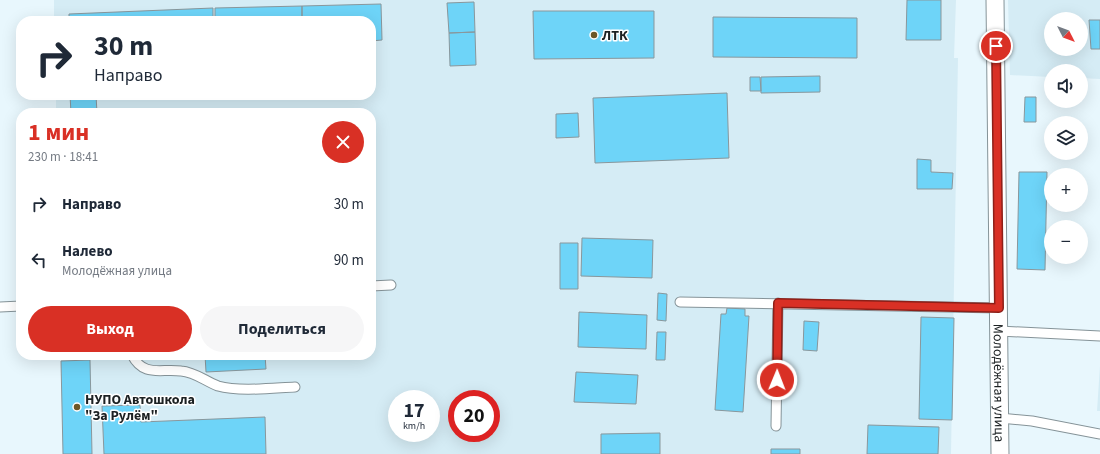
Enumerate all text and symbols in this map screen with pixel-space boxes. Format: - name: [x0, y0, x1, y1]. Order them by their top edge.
- north arrow: [1044, 12, 1088, 56]
- map controls: [1044, 12, 1088, 264]
- text: 30 m: [94, 26, 153, 66]
- place label: ЛТК: [601, 26, 628, 46]
- pin: [979, 29, 1013, 63]
- marker: ЛТК: [589, 30, 599, 40]
- icon: right: [28, 32, 80, 84]
- icon: arrive: [985, 35, 1007, 57]
- text: Направо: [94, 63, 162, 88]
- button: sound: [1044, 64, 1088, 108]
- text: 1 мин: [28, 115, 89, 150]
- button: layers: [1044, 116, 1088, 160]
- button: close: [322, 121, 364, 163]
- text: 230 m · 18:41: [28, 148, 98, 166]
- button: +: [1044, 168, 1088, 212]
- icon: right: [28, 193, 50, 215]
- text: Направо: [62, 194, 121, 215]
- text: 30 m: [334, 194, 364, 215]
- button: −: [1044, 220, 1088, 264]
- text: Налево: [62, 241, 113, 262]
- icon: left: [28, 249, 50, 271]
- text: 90 m: [334, 250, 364, 271]
- text: Молодёжная улица: [62, 262, 172, 280]
- button: Выход: [28, 306, 192, 352]
- button: Поделиться: [200, 306, 364, 352]
- street label: Молодёжная улица: [988, 324, 1009, 442]
- position arrow: [756, 359, 798, 401]
- place label: НУПО Автошкола "За Рулём": [85, 390, 195, 426]
- speed limit sign: 20: [448, 390, 500, 442]
- text: 17: [403, 397, 425, 425]
- marker: НУПО Автошкола "За Рулём": [72, 402, 82, 412]
- text: km/h: [403, 419, 425, 433]

